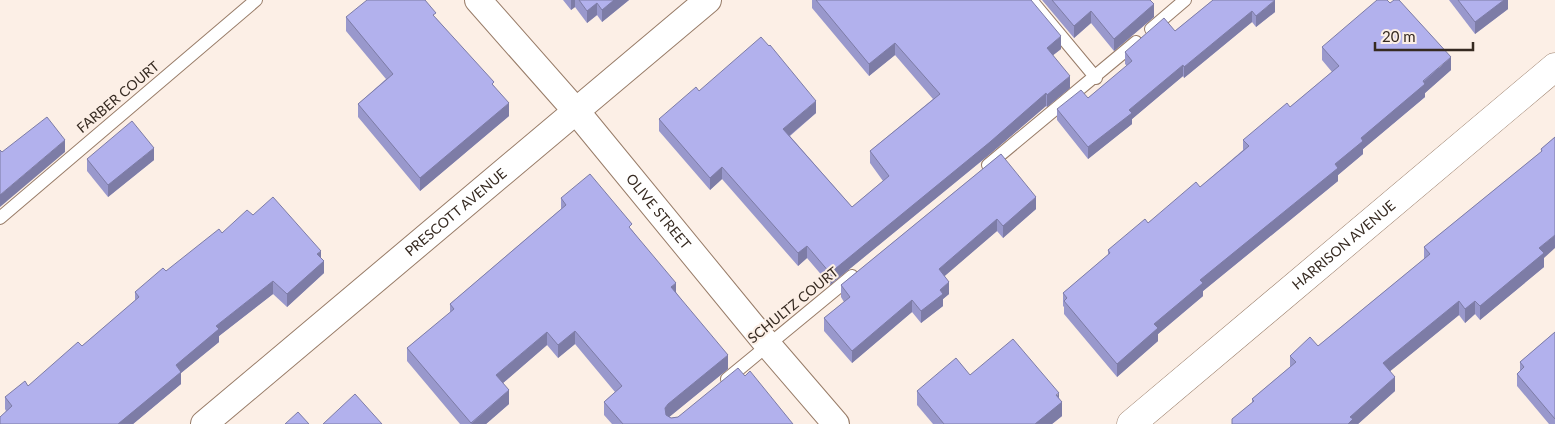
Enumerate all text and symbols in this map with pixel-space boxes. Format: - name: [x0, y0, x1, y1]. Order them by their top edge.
- scale bar: [1375, 20, 1472, 52]
- text: 20 m: [1382, 27, 1416, 45]
- street label: FARBER COURT: [73, 57, 163, 136]
- street label: PRESCOTT AVENUE: [401, 164, 510, 259]
- street label: OLIVE STREET: [623, 170, 695, 253]
- street label: HARRISON AVENUE: [1288, 196, 1398, 293]
- street label: SCHULTZ COURT: [744, 262, 842, 346]

